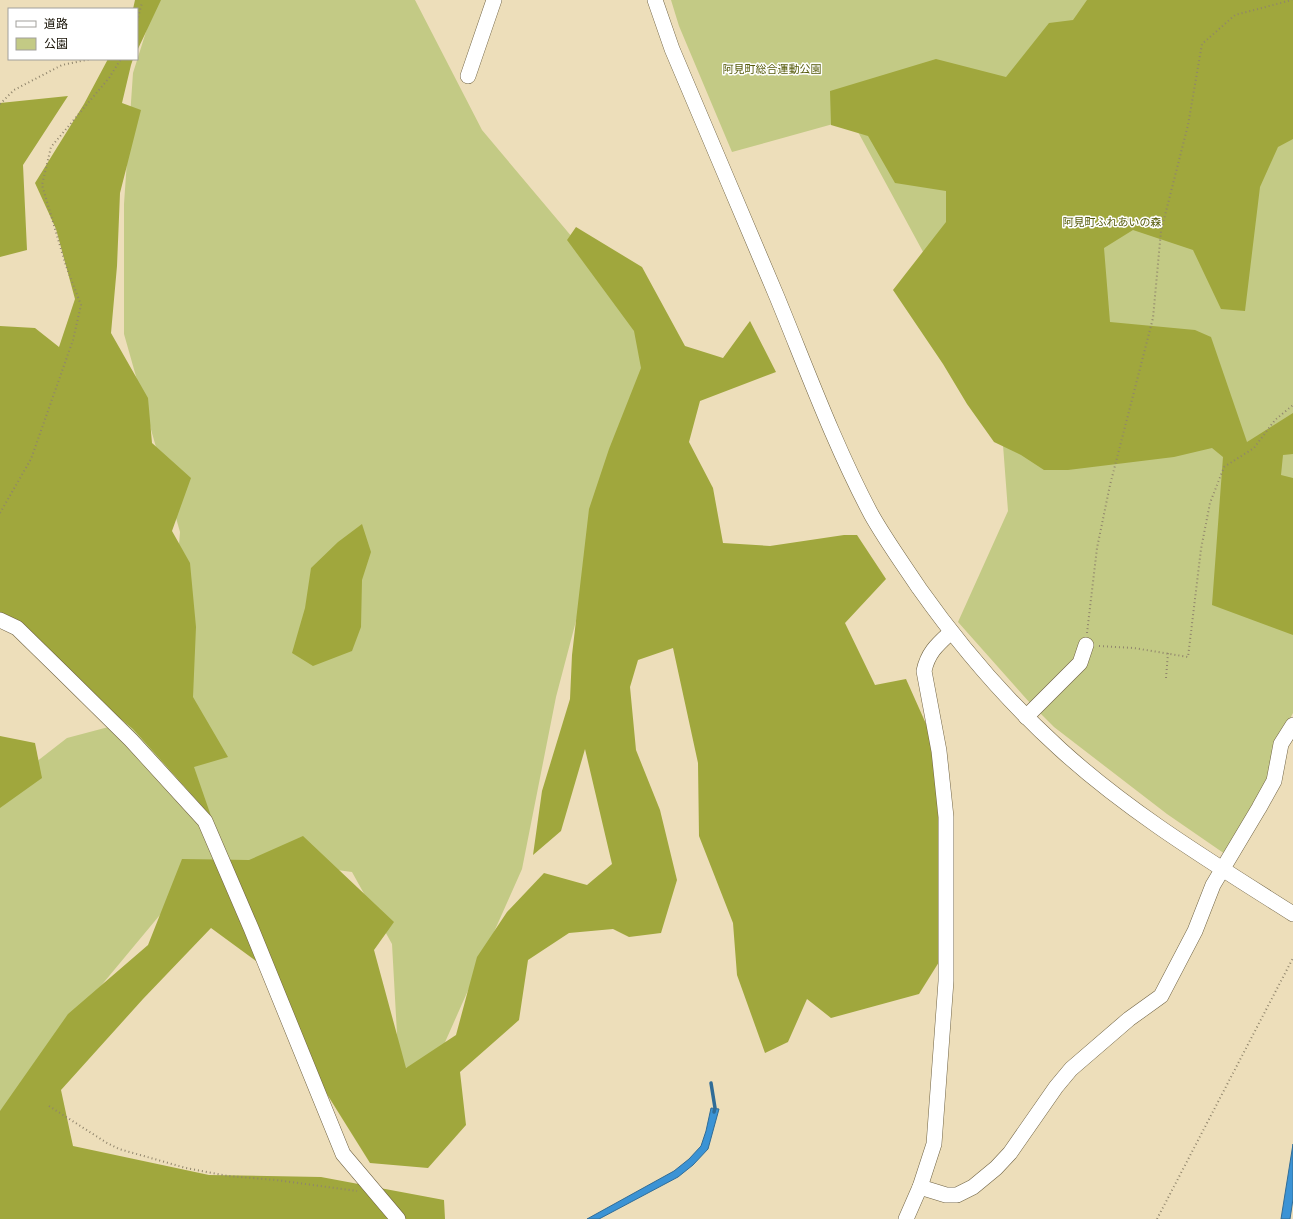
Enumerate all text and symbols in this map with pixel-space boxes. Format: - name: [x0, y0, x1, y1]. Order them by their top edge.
- legend: [8, 8, 138, 60]
- text: 道路: [44, 17, 68, 31]
- text: 公園: [44, 37, 68, 51]
- park label: 阿見町総合運動公園: [723, 63, 822, 76]
- park label: 阿見町ふれあいの森: [1063, 216, 1162, 229]

